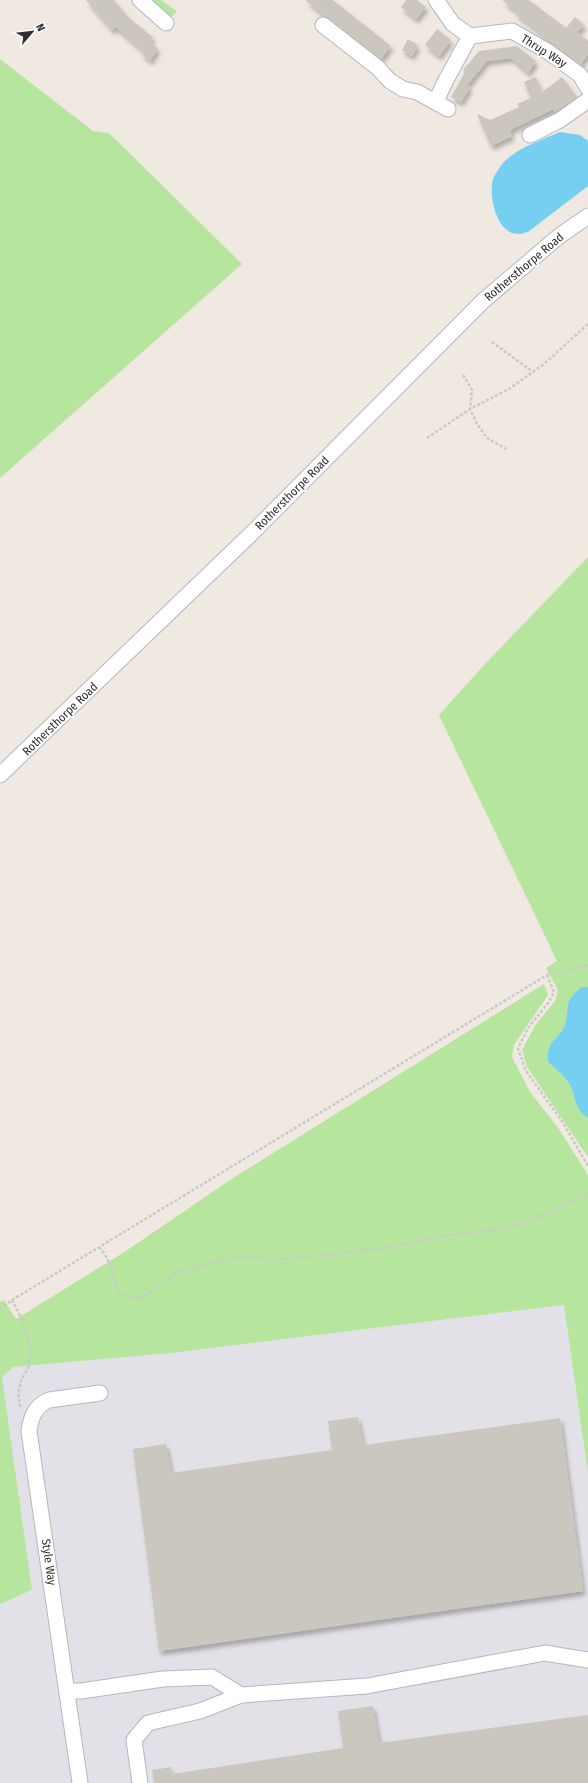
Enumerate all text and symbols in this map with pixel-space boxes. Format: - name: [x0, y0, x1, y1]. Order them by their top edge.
- north arrow: [12, 12, 52, 52]
- text: N: [33, 22, 48, 34]
- street label: Thrup Way: [519, 31, 570, 71]
- street label: Rothersthorpe Road: [482, 230, 566, 304]
- street label: Rothersthorpe Road: [252, 453, 332, 533]
- street label: Rothersthorpe Road: [20, 680, 100, 758]
- street label: Style Way: [39, 1538, 59, 1587]

